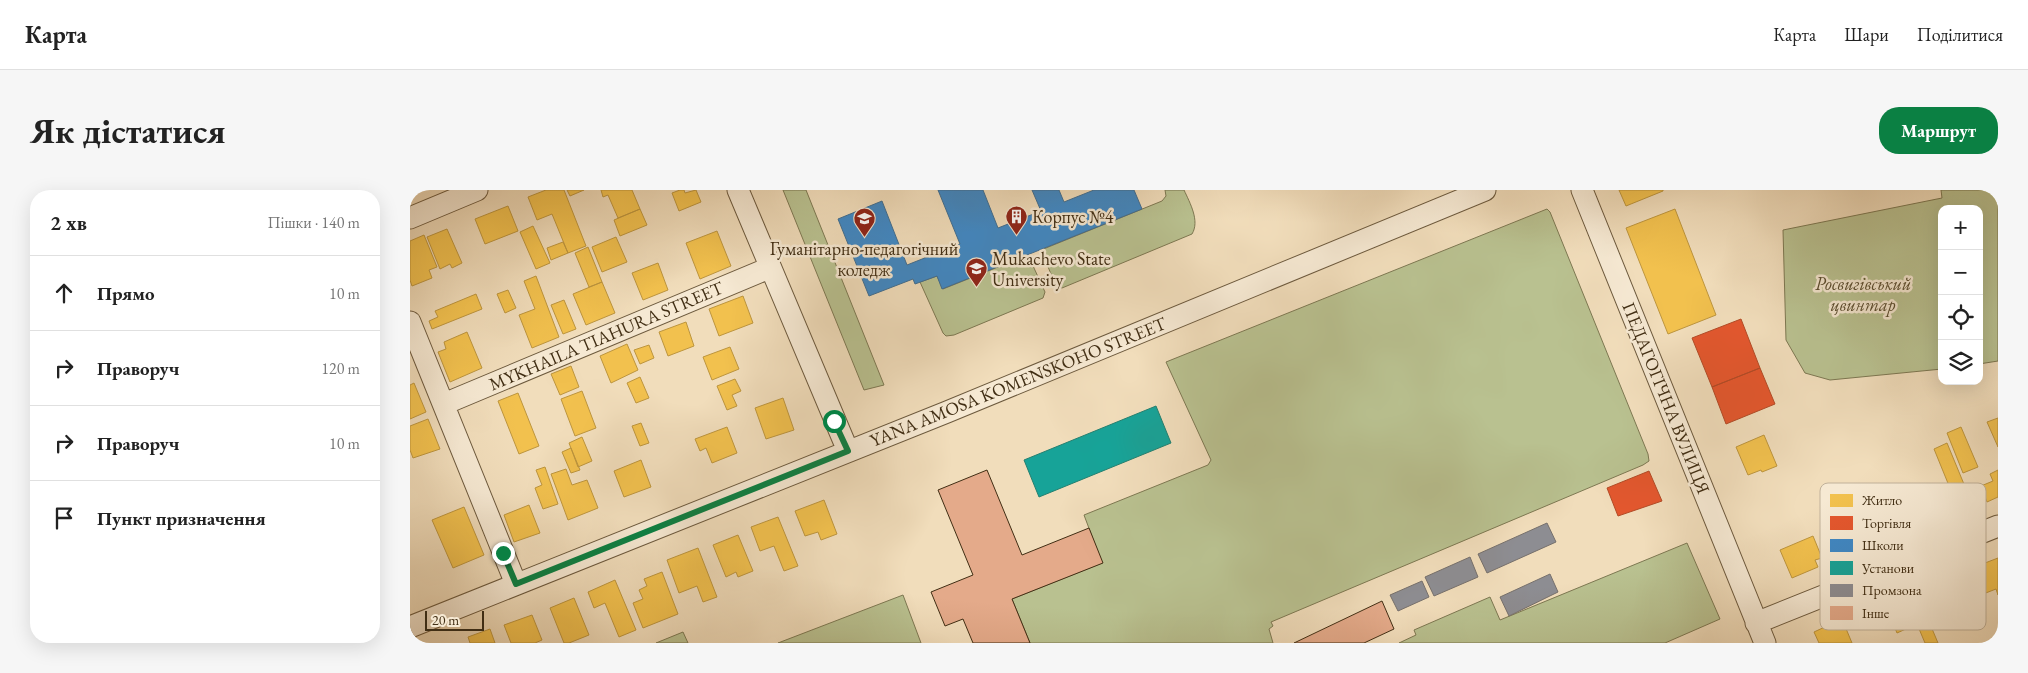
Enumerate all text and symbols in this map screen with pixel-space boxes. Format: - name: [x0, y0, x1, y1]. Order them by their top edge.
- text: Карта: [25, 19, 87, 50]
- text: Карта: [1773, 23, 1816, 46]
- text: Шари: [1844, 23, 1889, 46]
- text: Поділитися: [1917, 23, 2003, 46]
- button: Маршрут: [1879, 107, 1998, 154]
- text: Як дістатися: [30, 108, 225, 153]
- building icon: Корпус №4: [1004, 205, 1028, 236]
- place label: Корпус №4: [1032, 205, 1114, 228]
- map controls: [1938, 205, 1983, 385]
- button: +: [1938, 205, 1983, 250]
- school or university icon: Гуманітарно-педагогічний коледж: [852, 207, 876, 238]
- text: 2 хв: [50, 209, 87, 236]
- text: Пішки · 140 m: [267, 212, 360, 233]
- place label: Гуманітарно-педагогічний коледж: [770, 237, 959, 281]
- place label: Mukachevo State University: [992, 247, 1111, 291]
- button: −: [1938, 250, 1983, 295]
- school or university icon: Mukachevo State University: [964, 257, 988, 288]
- park label: Росвигівський цвинтар: [1815, 272, 1911, 317]
- street label: MYKHAILA TIAHURA STREET: [485, 275, 727, 395]
- icon: ahead: [50, 279, 78, 307]
- text: Прямо: [97, 281, 155, 306]
- text: 10 m: [329, 283, 360, 304]
- button: locate: [1938, 295, 1983, 340]
- street label: ПЕДАГОГІЧНА ВУЛИЦЯ: [1617, 298, 1716, 497]
- street label: YANA AMOSA KOMENSKOHO STREET: [866, 311, 1170, 452]
- button: layers: [1938, 340, 1983, 385]
- icon: right: [50, 354, 78, 382]
- text: Праворуч: [97, 356, 179, 381]
- text: 120 m: [321, 358, 360, 379]
- route start: [823, 410, 846, 433]
- icon: right: [50, 429, 78, 457]
- text: Праворуч: [97, 431, 179, 456]
- text: 10 m: [329, 433, 360, 454]
- legend: [1820, 483, 1986, 630]
- text: Житло: [1861, 491, 1902, 509]
- icon: arrive: [50, 504, 78, 532]
- text: Пункт призначення: [97, 506, 266, 531]
- text: Торгівля: [1862, 514, 1911, 532]
- text: Школи: [1862, 536, 1904, 554]
- route end: [492, 542, 515, 565]
- text: Установи: [1861, 559, 1915, 577]
- text: Промзона: [1862, 581, 1922, 599]
- text: Інше: [1862, 604, 1890, 622]
- scale bar: [425, 608, 484, 631]
- text: 20 m: [432, 611, 459, 629]

